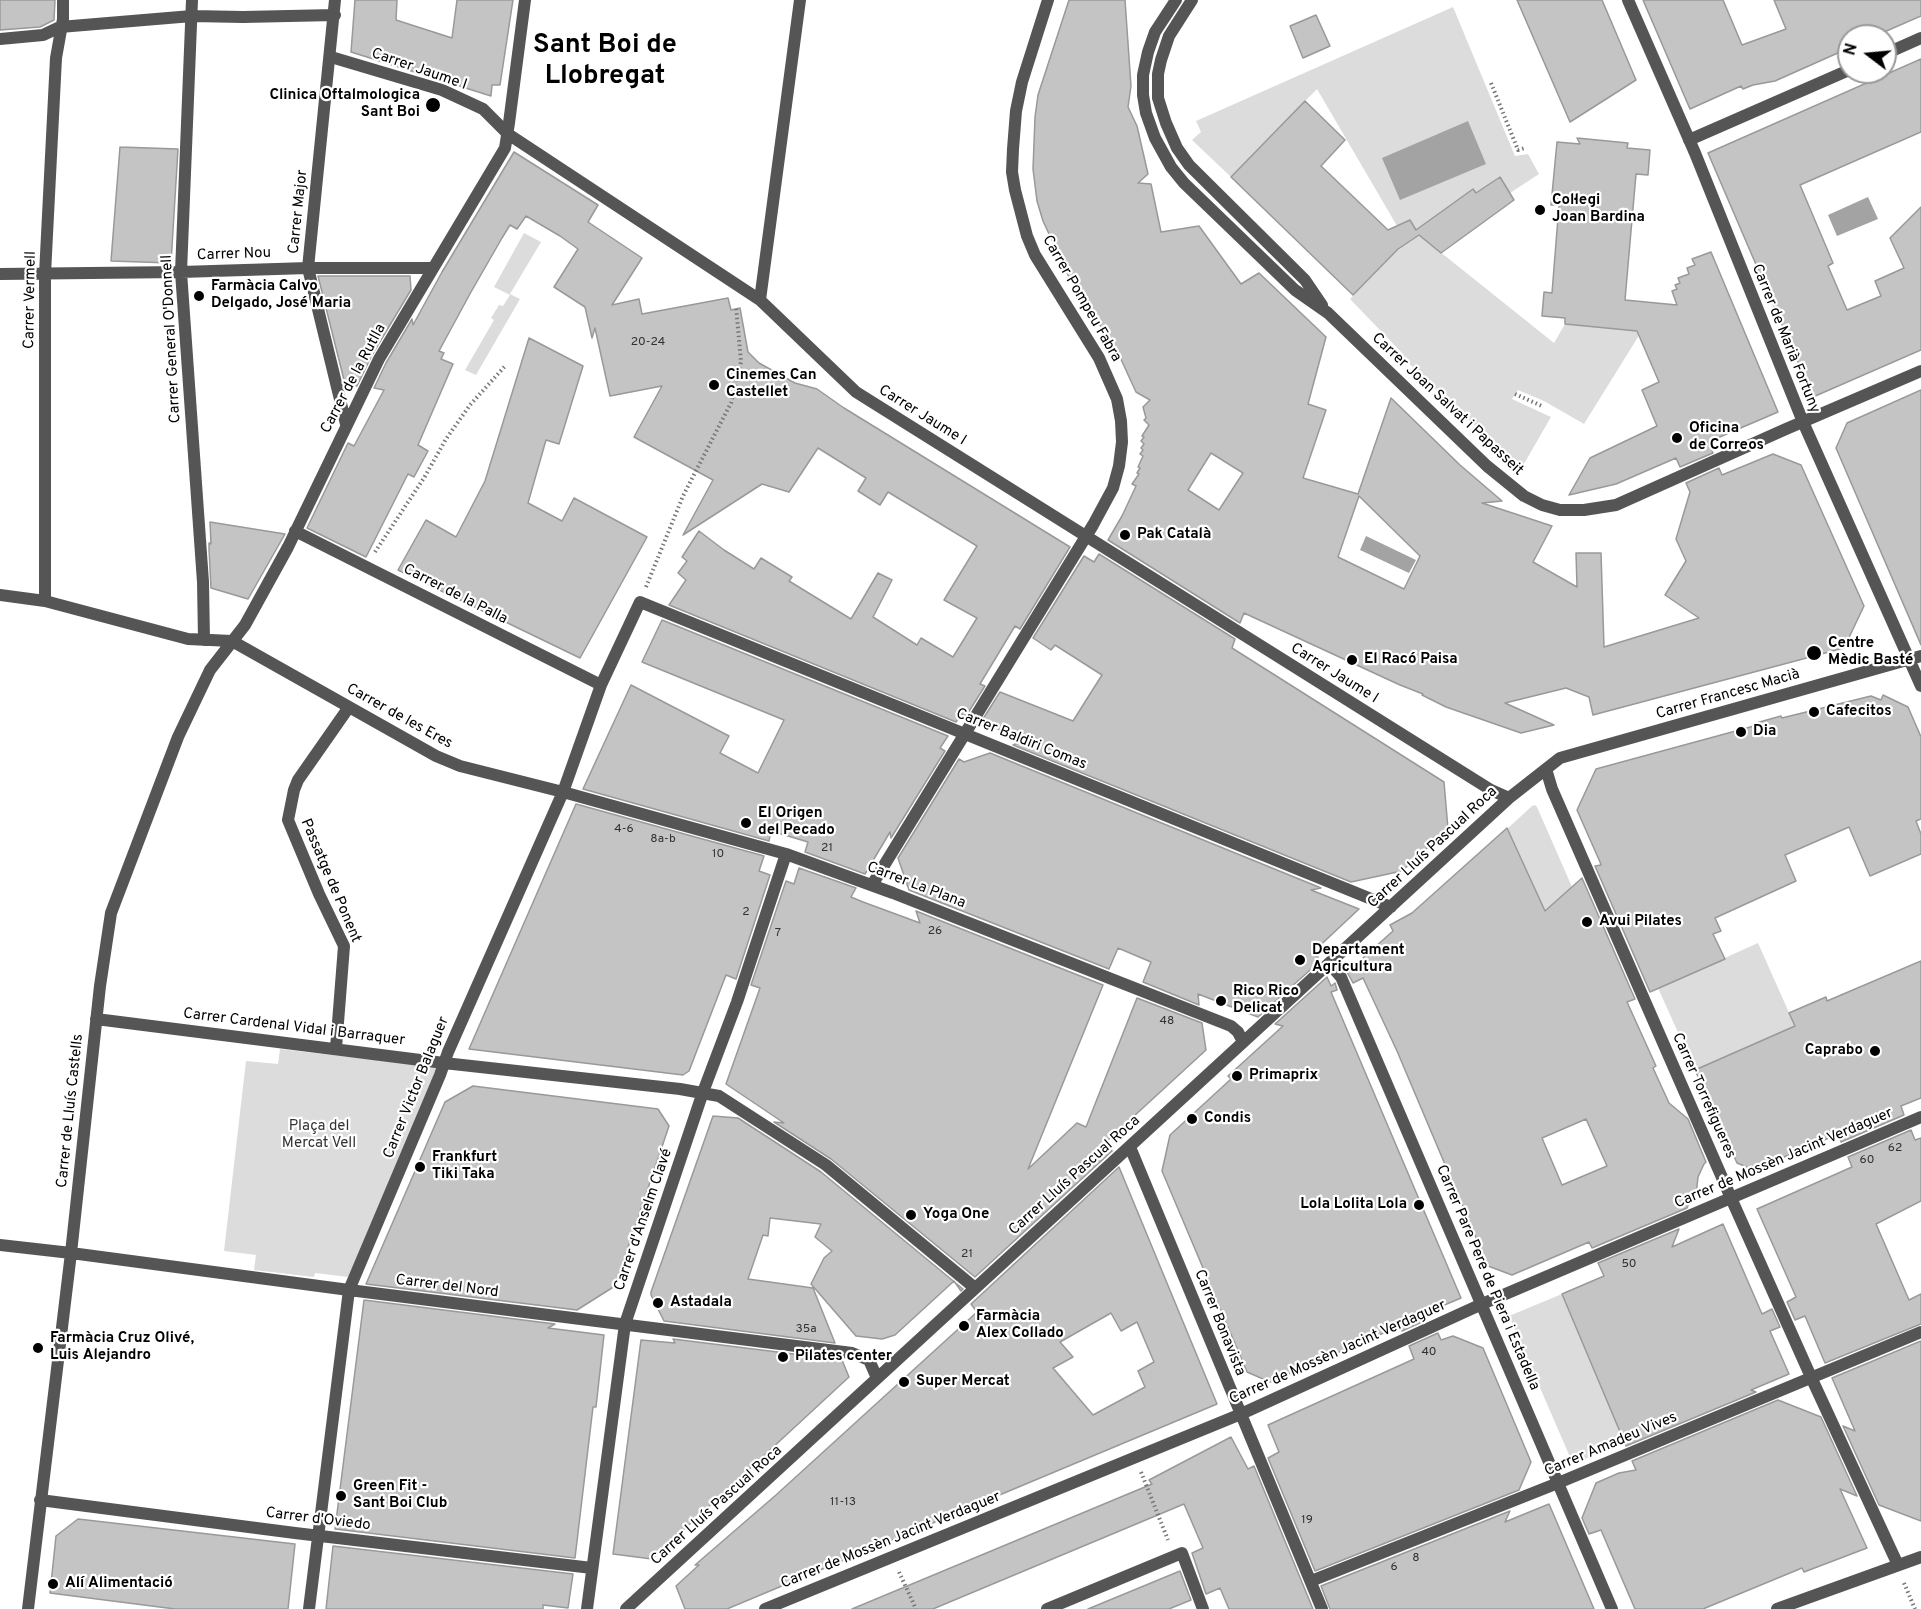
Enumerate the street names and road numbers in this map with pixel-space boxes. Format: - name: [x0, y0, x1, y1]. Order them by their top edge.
- street label: Carrer Jaume I: [369, 45, 469, 95]
- street label: Carrer Major: [286, 169, 312, 255]
- street label: Carrer Pompeu Fabra: [1037, 233, 1125, 365]
- street label: Carrer Nou: [197, 245, 271, 265]
- street label: Carrer Vermell: [21, 251, 41, 349]
- street label: Carrer General O'Donnell: [159, 254, 185, 424]
- street label: Carrer de Marià Fortuny: [1747, 262, 1823, 416]
- street label: Carrer de la Rutlla: [318, 321, 390, 437]
- street label: Carrer Joan Salvat i Papasseit: [1367, 330, 1527, 480]
- street label: Carrer Jaume I: [875, 382, 969, 450]
- street label: Carrer de la Palla: [400, 561, 510, 629]
- street label: Carrer Jaume I: [1287, 640, 1381, 708]
- street label: Carrer Francesc Macià: [1654, 666, 1802, 724]
- street label: Carrer de les Eres: [343, 680, 455, 754]
- street label: Carrer Baldiri Comas: [953, 706, 1089, 774]
- street label: Carrer Lluís Pascual Roca: [1365, 783, 1501, 913]
- street label: Passatge de Ponent: [296, 816, 364, 946]
- street label: Carrer La Plana: [864, 859, 968, 913]
- street label: Carrer Cardenal Vidal i Barraquer: [182, 1005, 406, 1051]
- street label: Carrer Victor Balaguer: [380, 1014, 454, 1162]
- street label: Carrer Torrefigueres: [1667, 1030, 1739, 1162]
- street label: Carrer de Lluís Castells: [54, 1033, 88, 1189]
- street label: Carrer de Mossèn Jacint Verdaguer: [1672, 1105, 1896, 1213]
- street label: Carrer Lluís Pascual Roca: [1006, 1112, 1144, 1240]
- street label: Carrer d'Anselm Clavé: [611, 1147, 677, 1293]
- street label: Carrer Pare Pere de Piera i Estadella: [1431, 1163, 1543, 1393]
- street label: Carrer Bonavista: [1189, 1267, 1249, 1379]
- street label: Carrer del Nord: [395, 1272, 499, 1302]
- street label: Carrer de Mossèn Jacint Verdaguer: [1227, 1297, 1449, 1409]
- street label: Carrer Amadeu Vives: [1542, 1409, 1680, 1481]
- street label: Carrer Lluís Pascual Roca: [648, 1442, 786, 1570]
- street label: Carrer de Mossèn Jacint Verdaguer: [779, 1489, 1003, 1593]
- street label: Carrer d'Oviedo: [264, 1505, 372, 1535]

